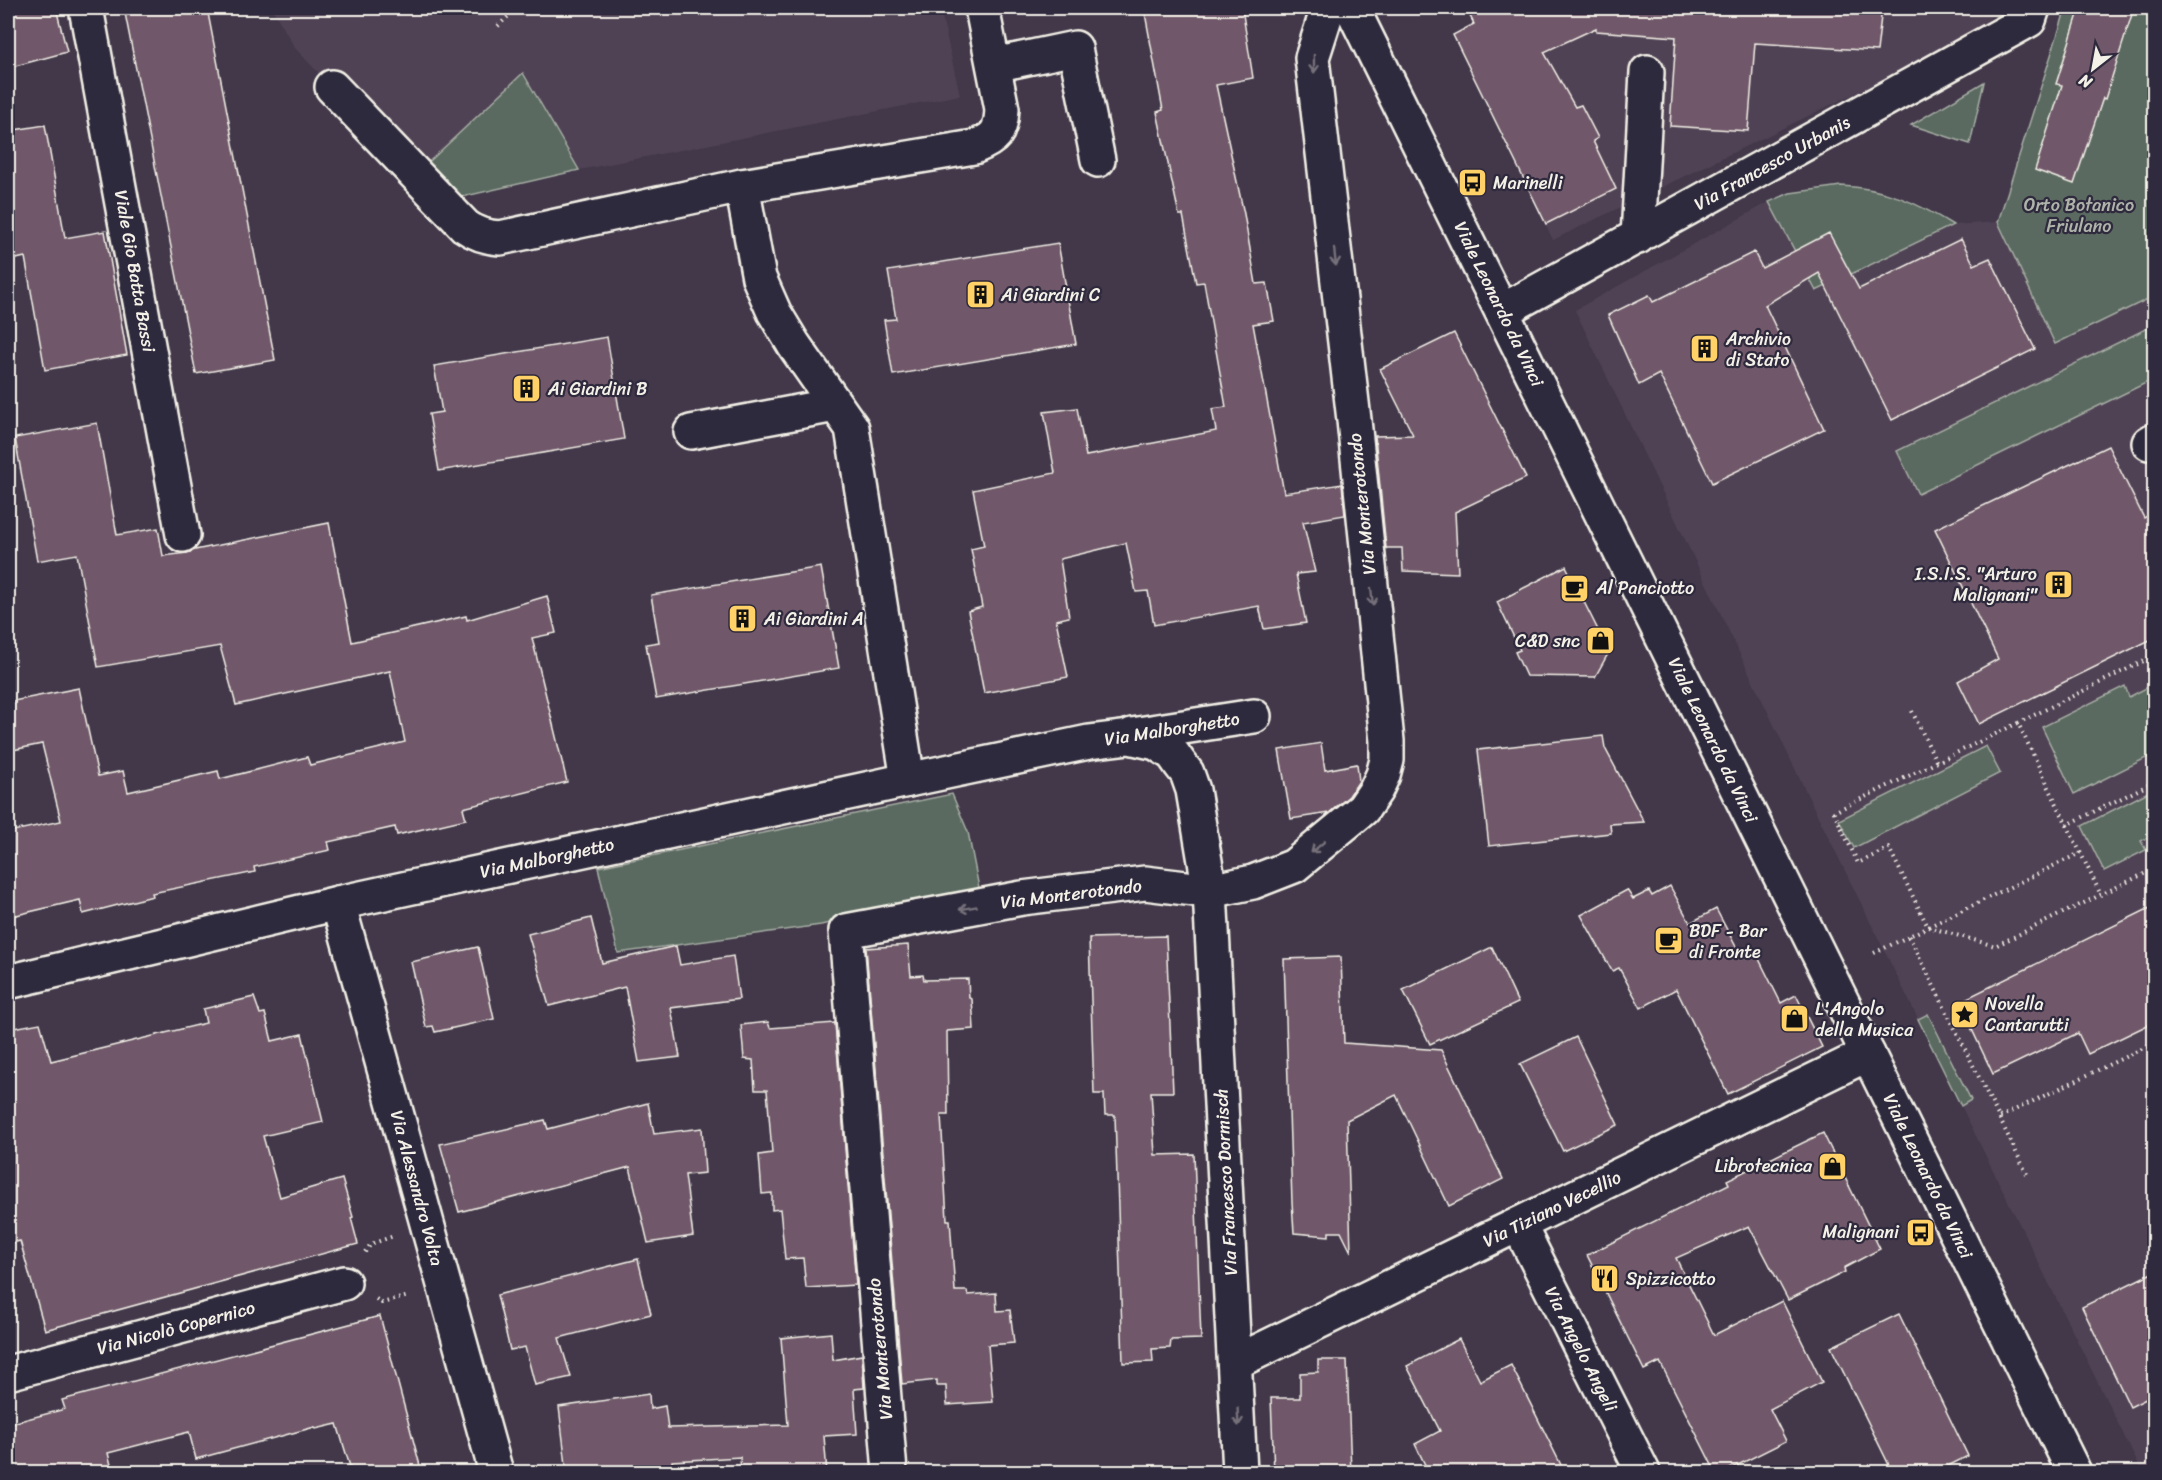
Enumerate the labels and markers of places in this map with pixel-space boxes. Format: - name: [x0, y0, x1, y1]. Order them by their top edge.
- bus stop icon: Marinelli: [1456, 167, 1488, 199]
- place label: Marinelli: [1493, 167, 1564, 199]
- building icon: Ai Giardini C: [964, 279, 996, 311]
- place label: Ai Giardini C: [1000, 279, 1101, 311]
- place label: Archivio di Stato: [1725, 323, 1791, 376]
- building icon: Archivio di Stato: [1689, 333, 1721, 365]
- building icon: Ai Giardini B: [511, 373, 543, 405]
- place label: Ai Giardini B: [547, 373, 647, 405]
- place label: I.S.I.S. "Arturo Malignani": [1914, 558, 2039, 611]
- building icon: I.S.I.S. "Arturo Malignani": [2042, 568, 2074, 600]
- cafe icon: Al Panciotto: [1559, 572, 1591, 604]
- place label: Al Panciotto: [1595, 572, 1694, 604]
- building icon: Ai Giardini A: [727, 603, 759, 635]
- place label: Ai Giardini A: [763, 603, 864, 635]
- place label: C&D snc: [1515, 625, 1580, 657]
- shop icon: C&D snc: [1585, 625, 1617, 657]
- place label: BDF - Bar di Fronte: [1689, 915, 1768, 968]
- cafe icon: BDF - Bar di Fronte: [1652, 925, 1684, 957]
- place label: Novella Cantarutti: [1985, 988, 2070, 1041]
- place label: L'Angolo della Musica: [1815, 993, 1914, 1046]
- place icon: Novella Cantarutti: [1948, 998, 1980, 1030]
- shop icon: L'Angolo della Musica: [1778, 1003, 1810, 1035]
- place label: Librotecnica: [1715, 1150, 1813, 1182]
- shop icon: Librotecnica: [1817, 1150, 1849, 1182]
- place label: Malignani: [1823, 1216, 1900, 1248]
- bus stop icon: Malignani: [1904, 1216, 1936, 1248]
- restaurant icon: Spizzicotto: [1589, 1263, 1621, 1295]
- place label: Spizzicotto: [1626, 1263, 1716, 1295]

